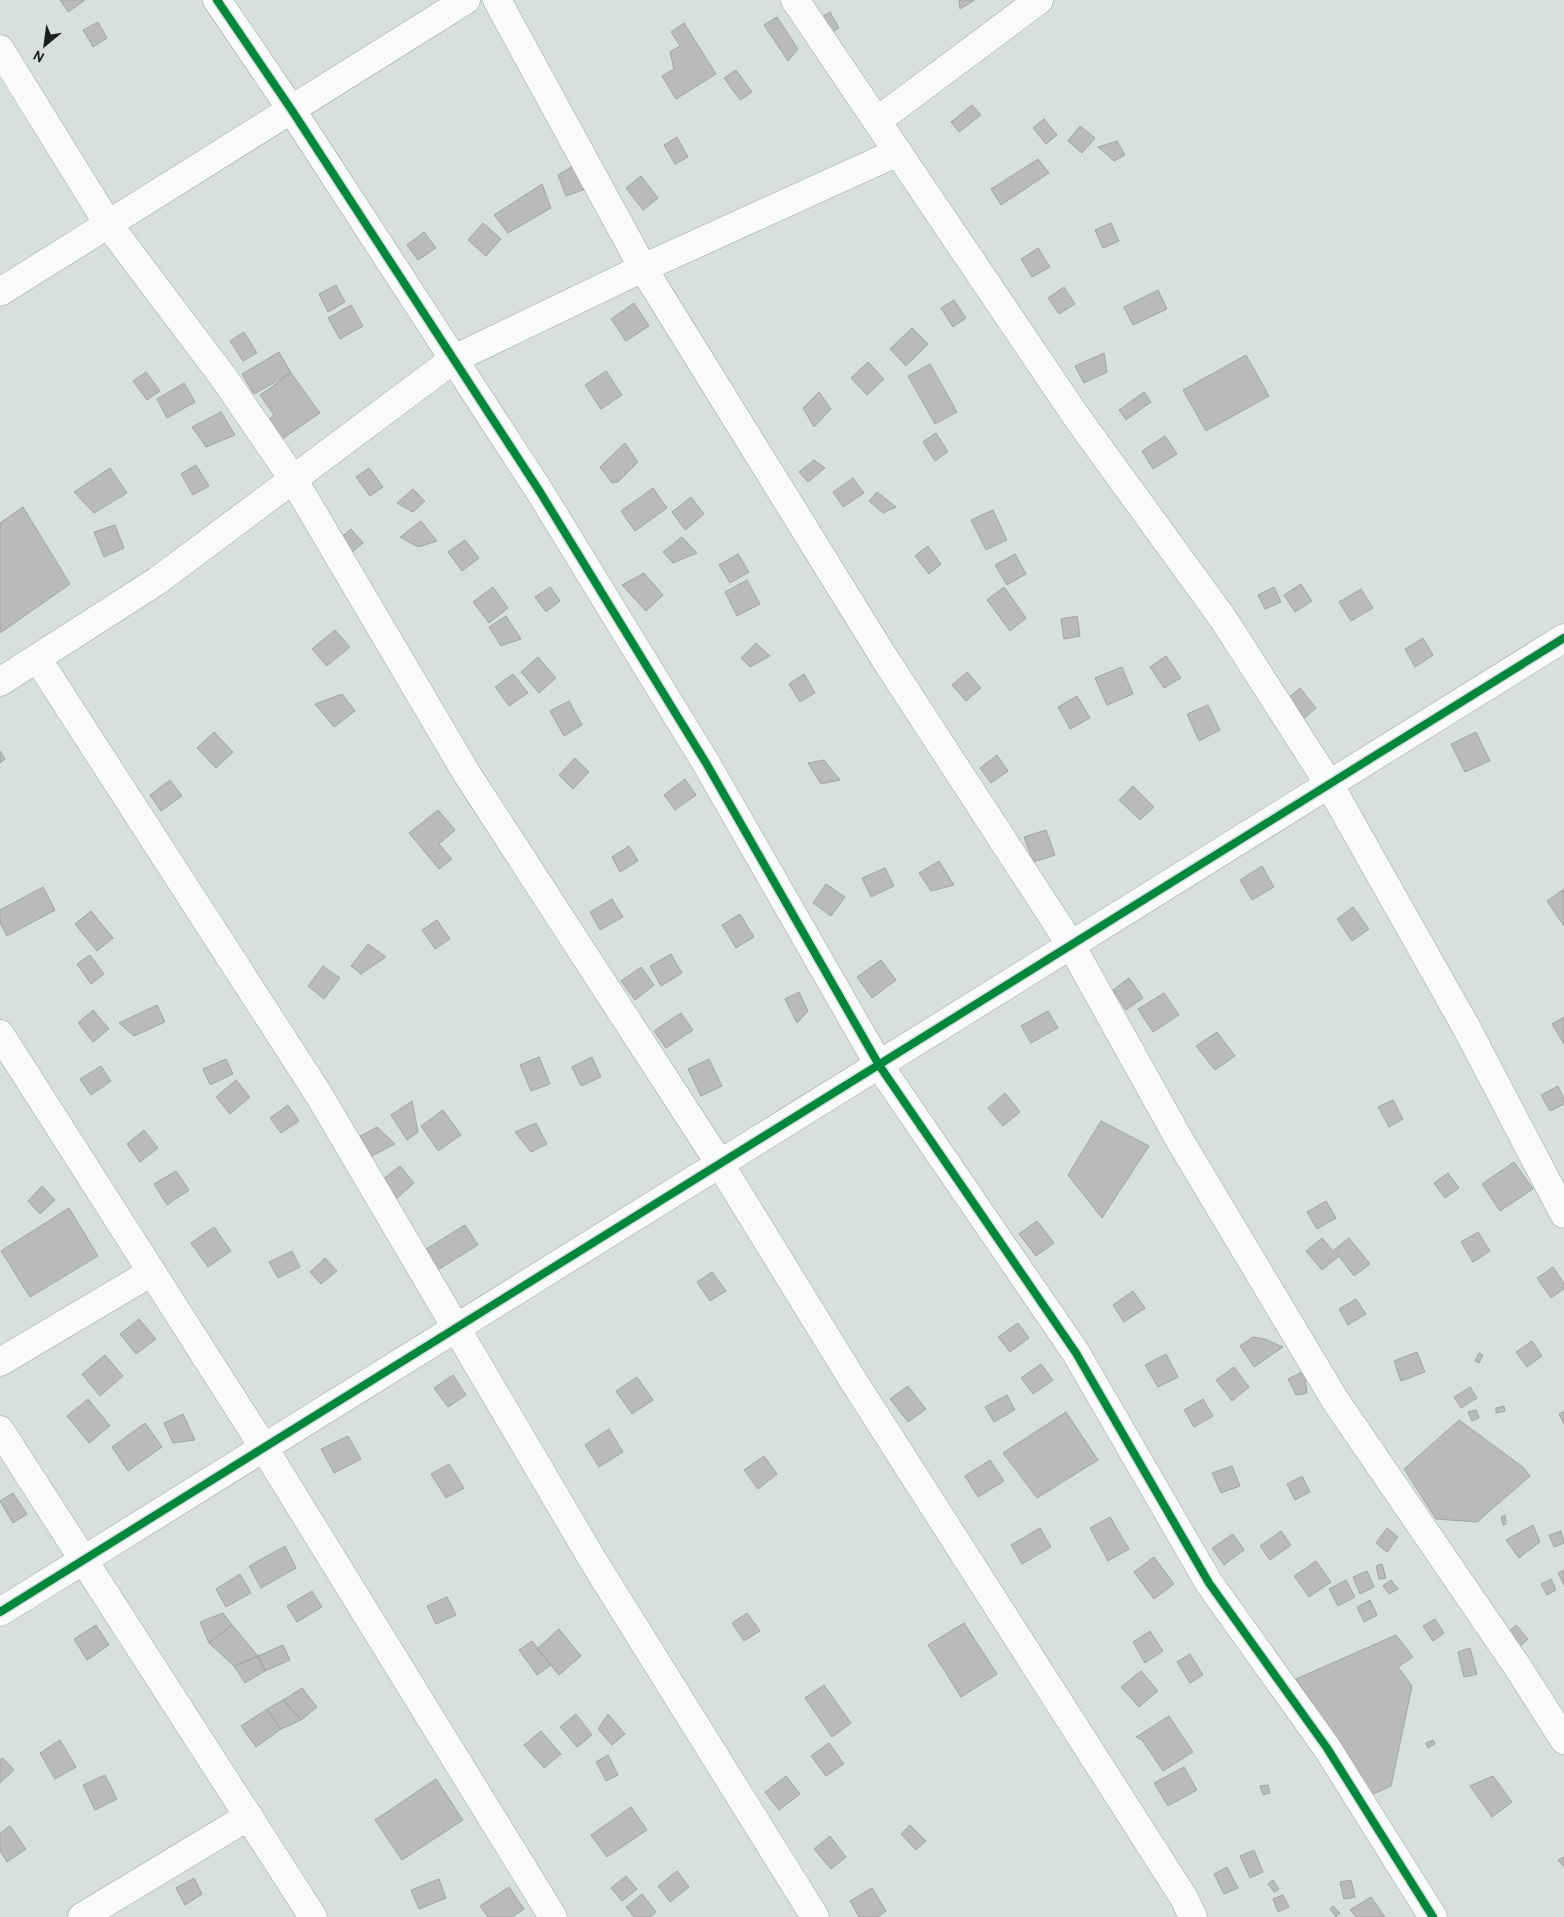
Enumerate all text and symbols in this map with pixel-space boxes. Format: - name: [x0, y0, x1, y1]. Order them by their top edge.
- north arrow: [20, 20, 70, 70]
- text: N: [31, 45, 48, 65]

